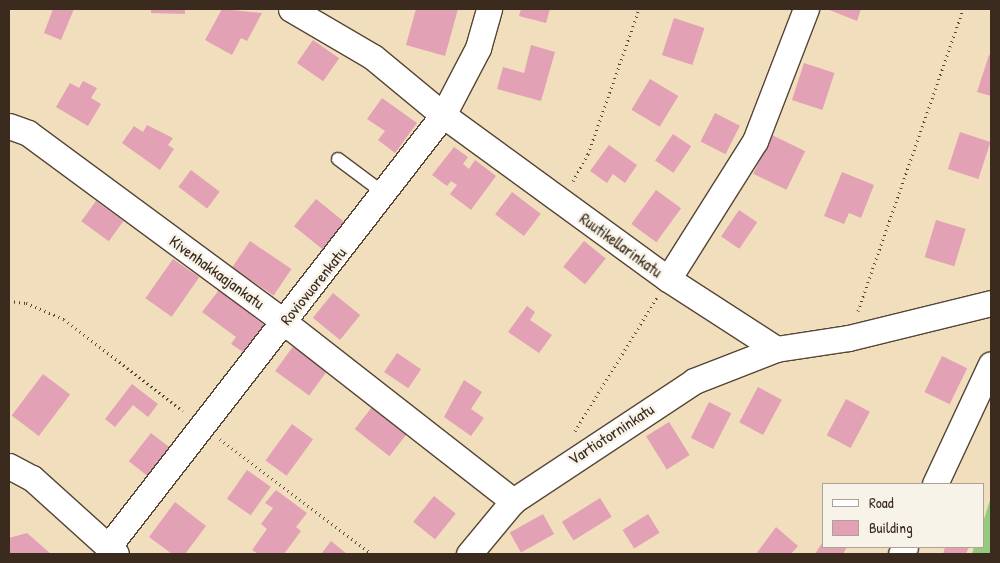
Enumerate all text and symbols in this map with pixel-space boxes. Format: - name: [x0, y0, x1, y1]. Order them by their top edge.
- street label: Ruutikellarinkatu: [576, 209, 666, 281]
- street label: Kivenhakkaajankatu: [166, 231, 268, 313]
- street label: Roviovuorenkatu: [276, 243, 350, 329]
- street label: Vartiotorninkatu: [565, 399, 657, 469]
- legend: [822, 483, 985, 548]
- text: Road: [869, 492, 894, 513]
- text: Building: [869, 517, 913, 538]

